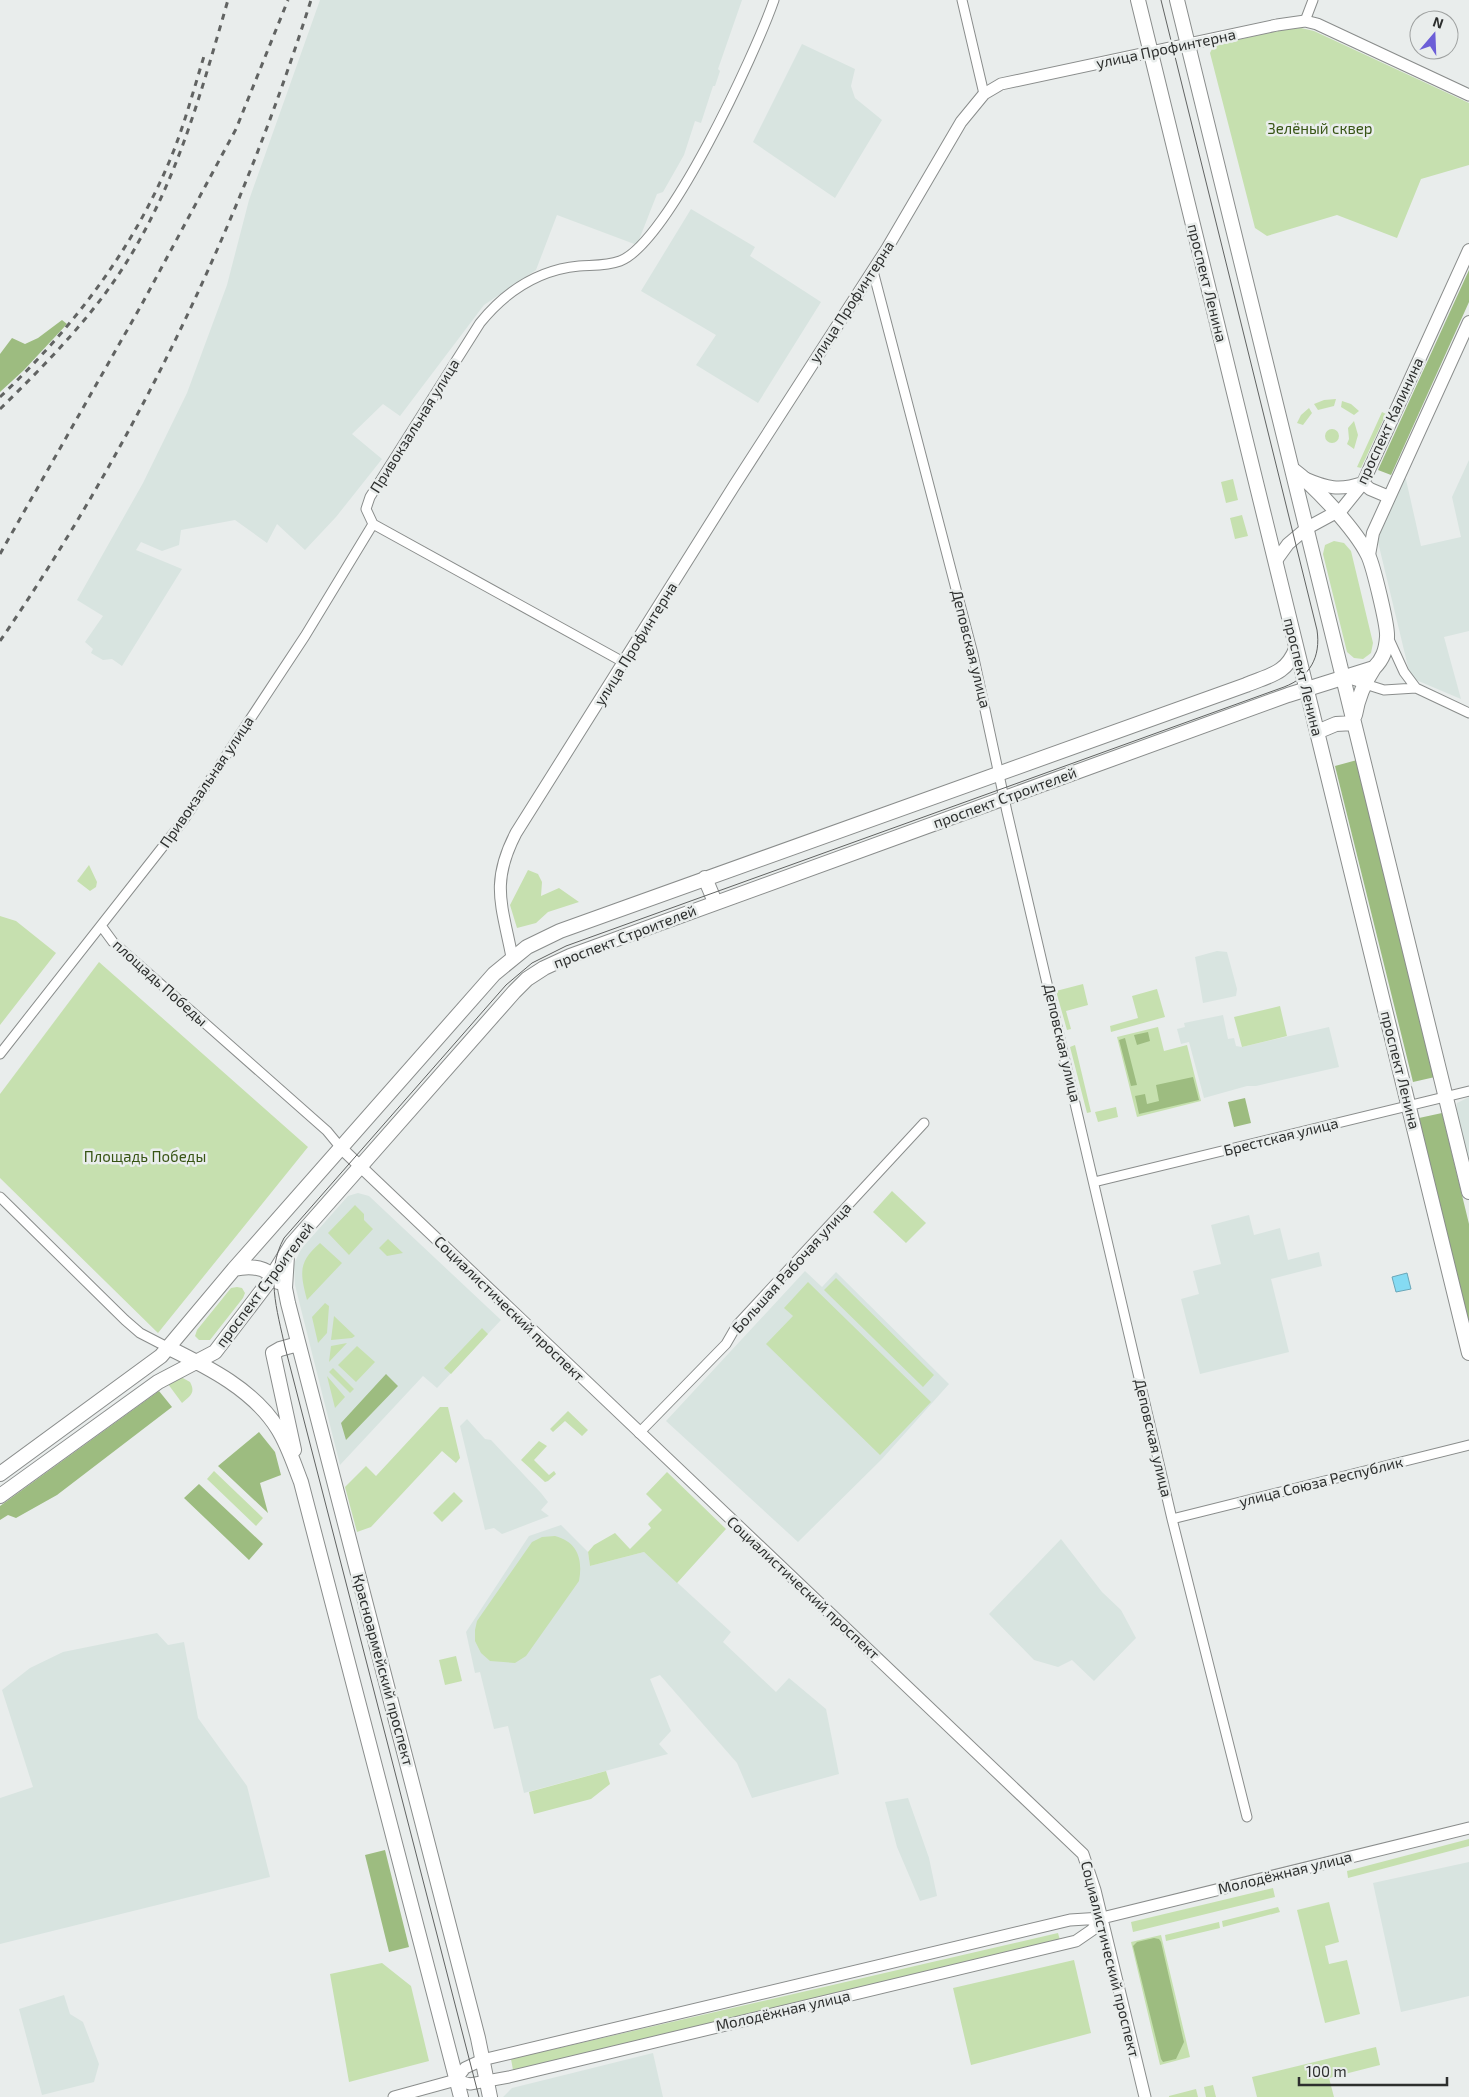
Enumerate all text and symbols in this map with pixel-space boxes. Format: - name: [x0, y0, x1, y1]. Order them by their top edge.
- north arrow: [1409, 10, 1459, 60]
- text: N: [1431, 13, 1446, 32]
- street label: улица Профинтерна: [1094, 24, 1237, 73]
- park label: Зелёный сквер: [1267, 119, 1373, 137]
- street label: проспект Ленина: [1185, 222, 1231, 344]
- street label: улица Профинтерна: [805, 237, 898, 366]
- street label: проспект Калинина: [1352, 354, 1426, 487]
- street label: Привокзальная улица: [366, 355, 464, 496]
- street label: улица Профинтерна: [590, 578, 681, 709]
- street label: Деповская улица: [948, 588, 995, 710]
- street label: проспект Ленина: [1281, 616, 1327, 738]
- street label: Привокзальная улица: [155, 712, 258, 851]
- street label: проспект Строителей: [930, 763, 1079, 831]
- street label: проспект Строителей: [551, 901, 699, 972]
- street label: площадь Победы: [110, 935, 212, 1029]
- street label: Деповская улица: [1040, 982, 1085, 1104]
- street label: проспект Ленина: [1378, 1009, 1424, 1131]
- street label: Брестская улица: [1222, 1113, 1340, 1160]
- park label: Площадь Победы: [84, 1147, 206, 1165]
- street label: Большая Рабочая улица: [728, 1198, 855, 1337]
- street label: проспект Строителей: [211, 1218, 317, 1350]
- street label: Социалистический проспект: [431, 1232, 588, 1385]
- street label: Деповская улица: [1131, 1377, 1176, 1499]
- street label: улица Союза Республик: [1237, 1452, 1405, 1511]
- street label: Социалистический проспект: [724, 1512, 884, 1663]
- street label: Красноармейский проспект: [350, 1572, 418, 1768]
- street label: Молодёжная улица: [1216, 1847, 1354, 1898]
- street label: Социалистический проспект: [1078, 1859, 1144, 2059]
- street label: Молодёжная улица: [714, 1986, 852, 2035]
- scale bar: [1299, 2054, 1446, 2086]
- text: 100 m: [1306, 2062, 1347, 2080]

